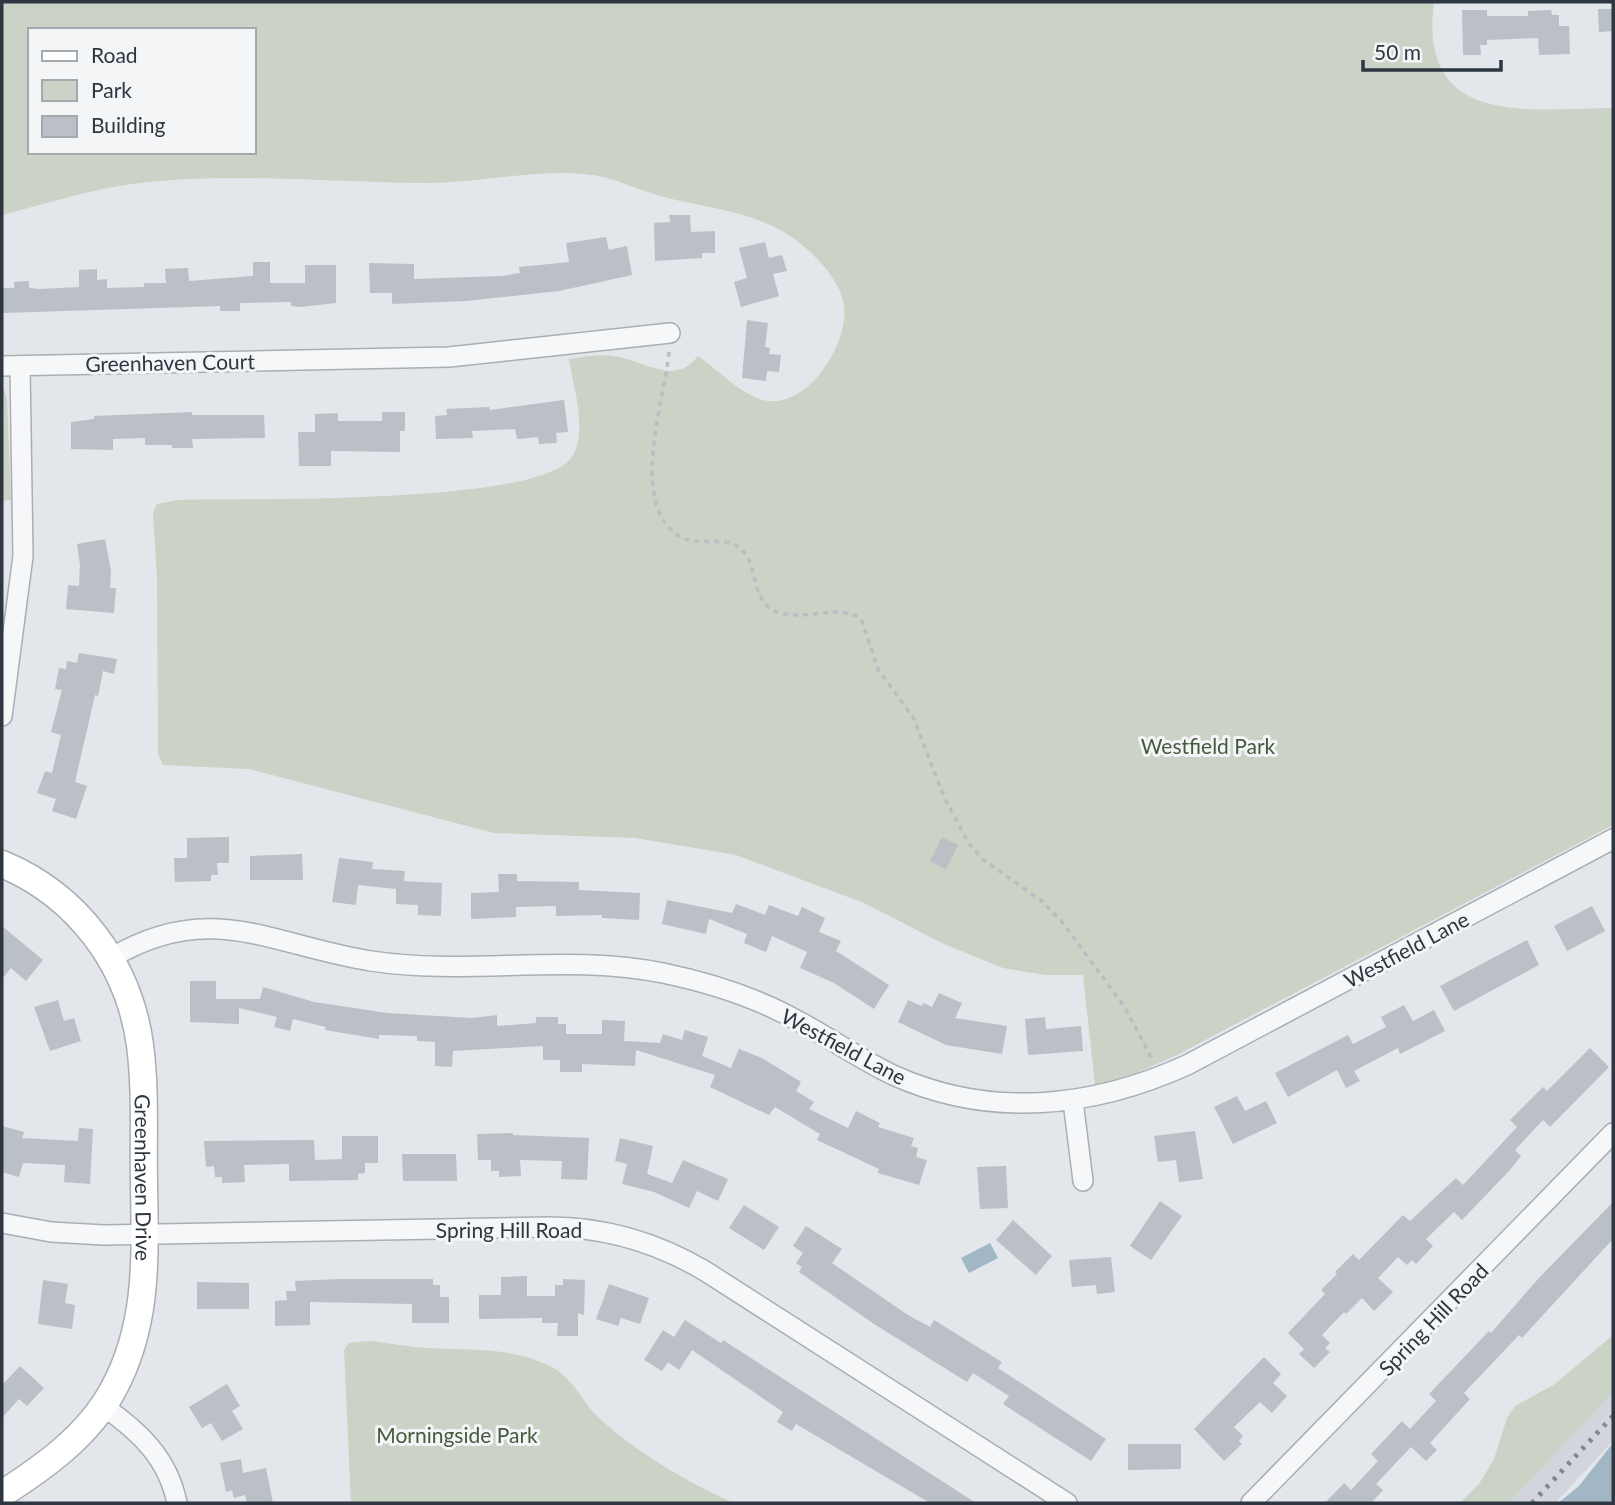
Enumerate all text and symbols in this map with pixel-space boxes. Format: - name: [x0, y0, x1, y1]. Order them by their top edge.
- legend: [28, 28, 256, 154]
- scale bar: [1363, 28, 1501, 72]
- text: 50 m: [1374, 39, 1421, 64]
- text: Road: [91, 42, 138, 67]
- text: Park: [91, 77, 132, 102]
- text: Building: [91, 112, 166, 137]
- street label: Greenhaven Court: [85, 348, 255, 376]
- park label: Westfield Park: [1141, 733, 1276, 758]
- street label: Westfield Lane: [1339, 906, 1473, 992]
- street label: Westfield Lane: [777, 1003, 911, 1089]
- street label: Greenhaven Drive: [131, 1094, 157, 1262]
- street label: Spring Hill Road: [436, 1217, 582, 1242]
- street label: Spring Hill Road: [1373, 1258, 1493, 1380]
- park label: Morningside Park: [376, 1422, 538, 1447]

